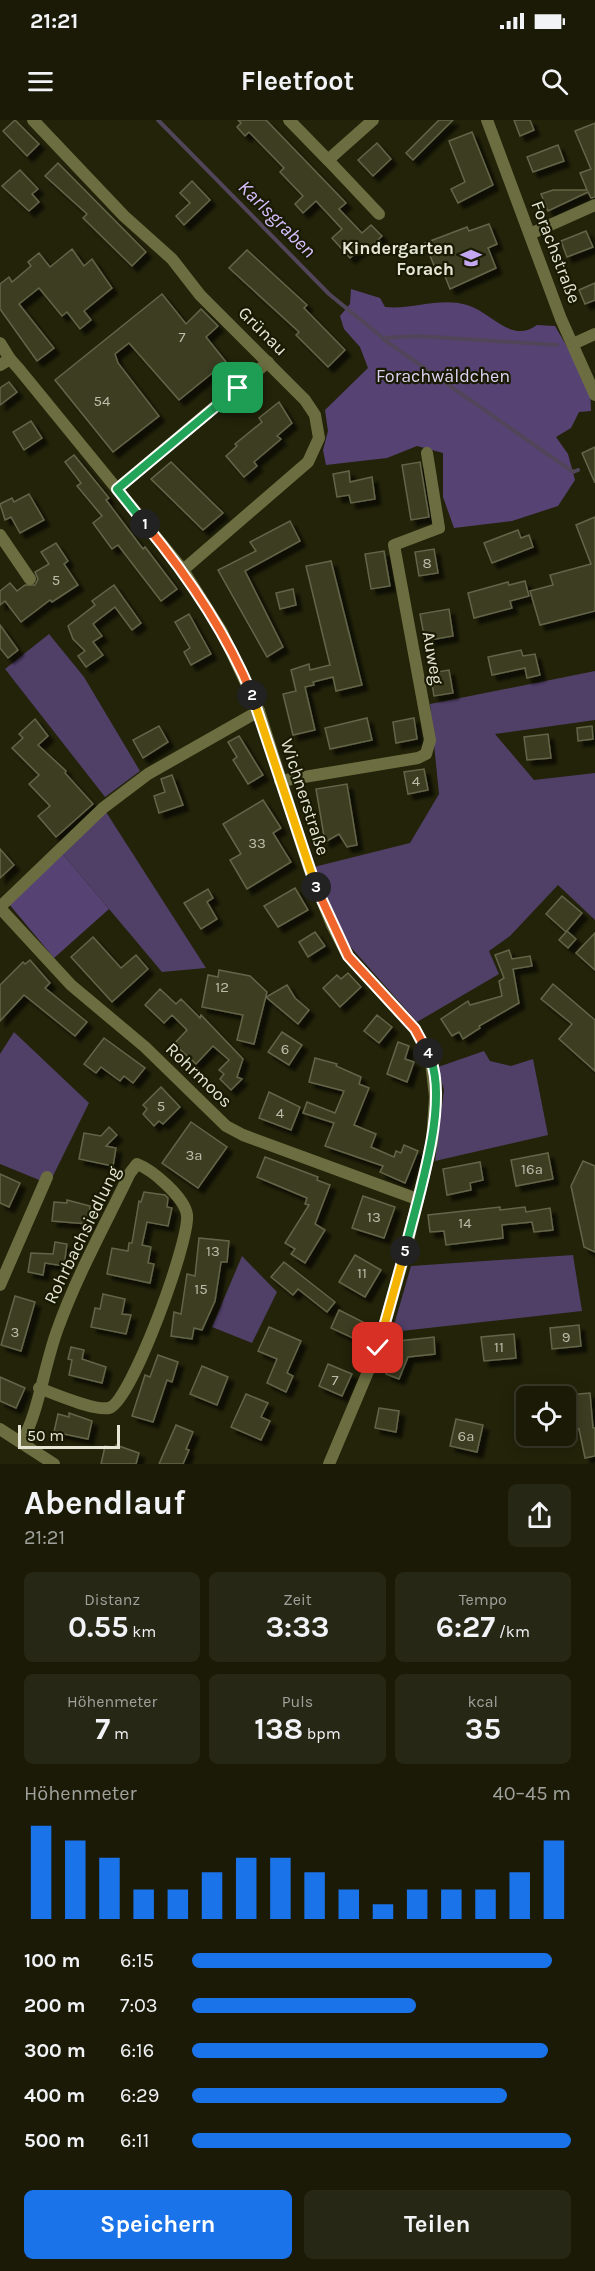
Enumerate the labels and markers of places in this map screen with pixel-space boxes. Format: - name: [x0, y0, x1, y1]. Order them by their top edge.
- place label: Kindergarten Forach: [342, 237, 454, 280]
- school or university icon: Kindergarten Forach: [459, 246, 483, 270]
- pin: [212, 362, 263, 413]
- pin: 1: [130, 509, 160, 539]
- pin: 2: [237, 680, 267, 710]
- pin: 3: [301, 872, 331, 902]
- pin: 4: [413, 1038, 443, 1068]
- pin: 5: [390, 1236, 420, 1266]
- pin: [352, 1322, 403, 1373]

